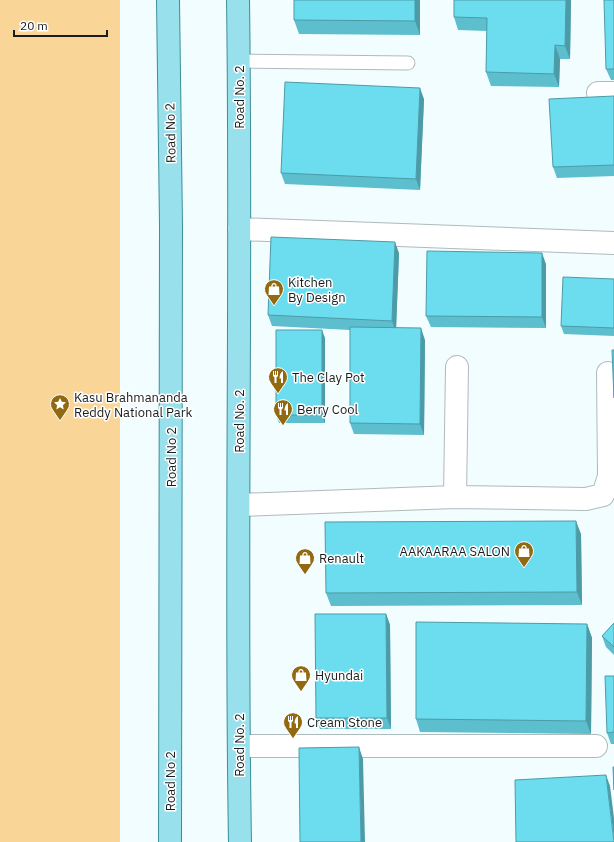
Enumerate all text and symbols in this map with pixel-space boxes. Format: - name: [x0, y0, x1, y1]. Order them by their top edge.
- scale bar: [14, 12, 107, 38]
- text: 20 m: [20, 18, 48, 33]
- street label: Road No. 2: [231, 65, 248, 129]
- street label: Road No 2: [161, 103, 180, 163]
- place label: Kitchen By Design: [288, 274, 346, 306]
- shop icon: Kitchen By Design: [263, 278, 285, 306]
- restaurant icon: The Clay Pot: [267, 366, 289, 394]
- place label: The Clay Pot: [292, 369, 365, 386]
- place label: Kasu Brahmananda Reddy National Park: [74, 389, 193, 421]
- street label: Road No. 2: [231, 389, 248, 453]
- place icon: Kasu Brahmananda Reddy National Park: [49, 393, 71, 421]
- restaurant icon: Berry Cool: [272, 398, 294, 426]
- place label: Berry Cool: [297, 401, 358, 418]
- street label: Road No 2: [163, 427, 180, 487]
- shop icon: AAKAARAA SALON: [513, 540, 535, 568]
- place label: AAKAARAA SALON: [399, 543, 510, 560]
- shop icon: Renault: [294, 547, 316, 575]
- place label: Renault: [319, 550, 364, 567]
- shop icon: Hyundai: [290, 664, 312, 692]
- place label: Hyundai: [315, 667, 363, 684]
- restaurant icon: Cream Stone: [282, 711, 304, 739]
- street label: Road No. 2: [231, 713, 248, 777]
- place label: Cream Stone: [307, 714, 382, 731]
- street label: Road No 2: [162, 751, 179, 811]

